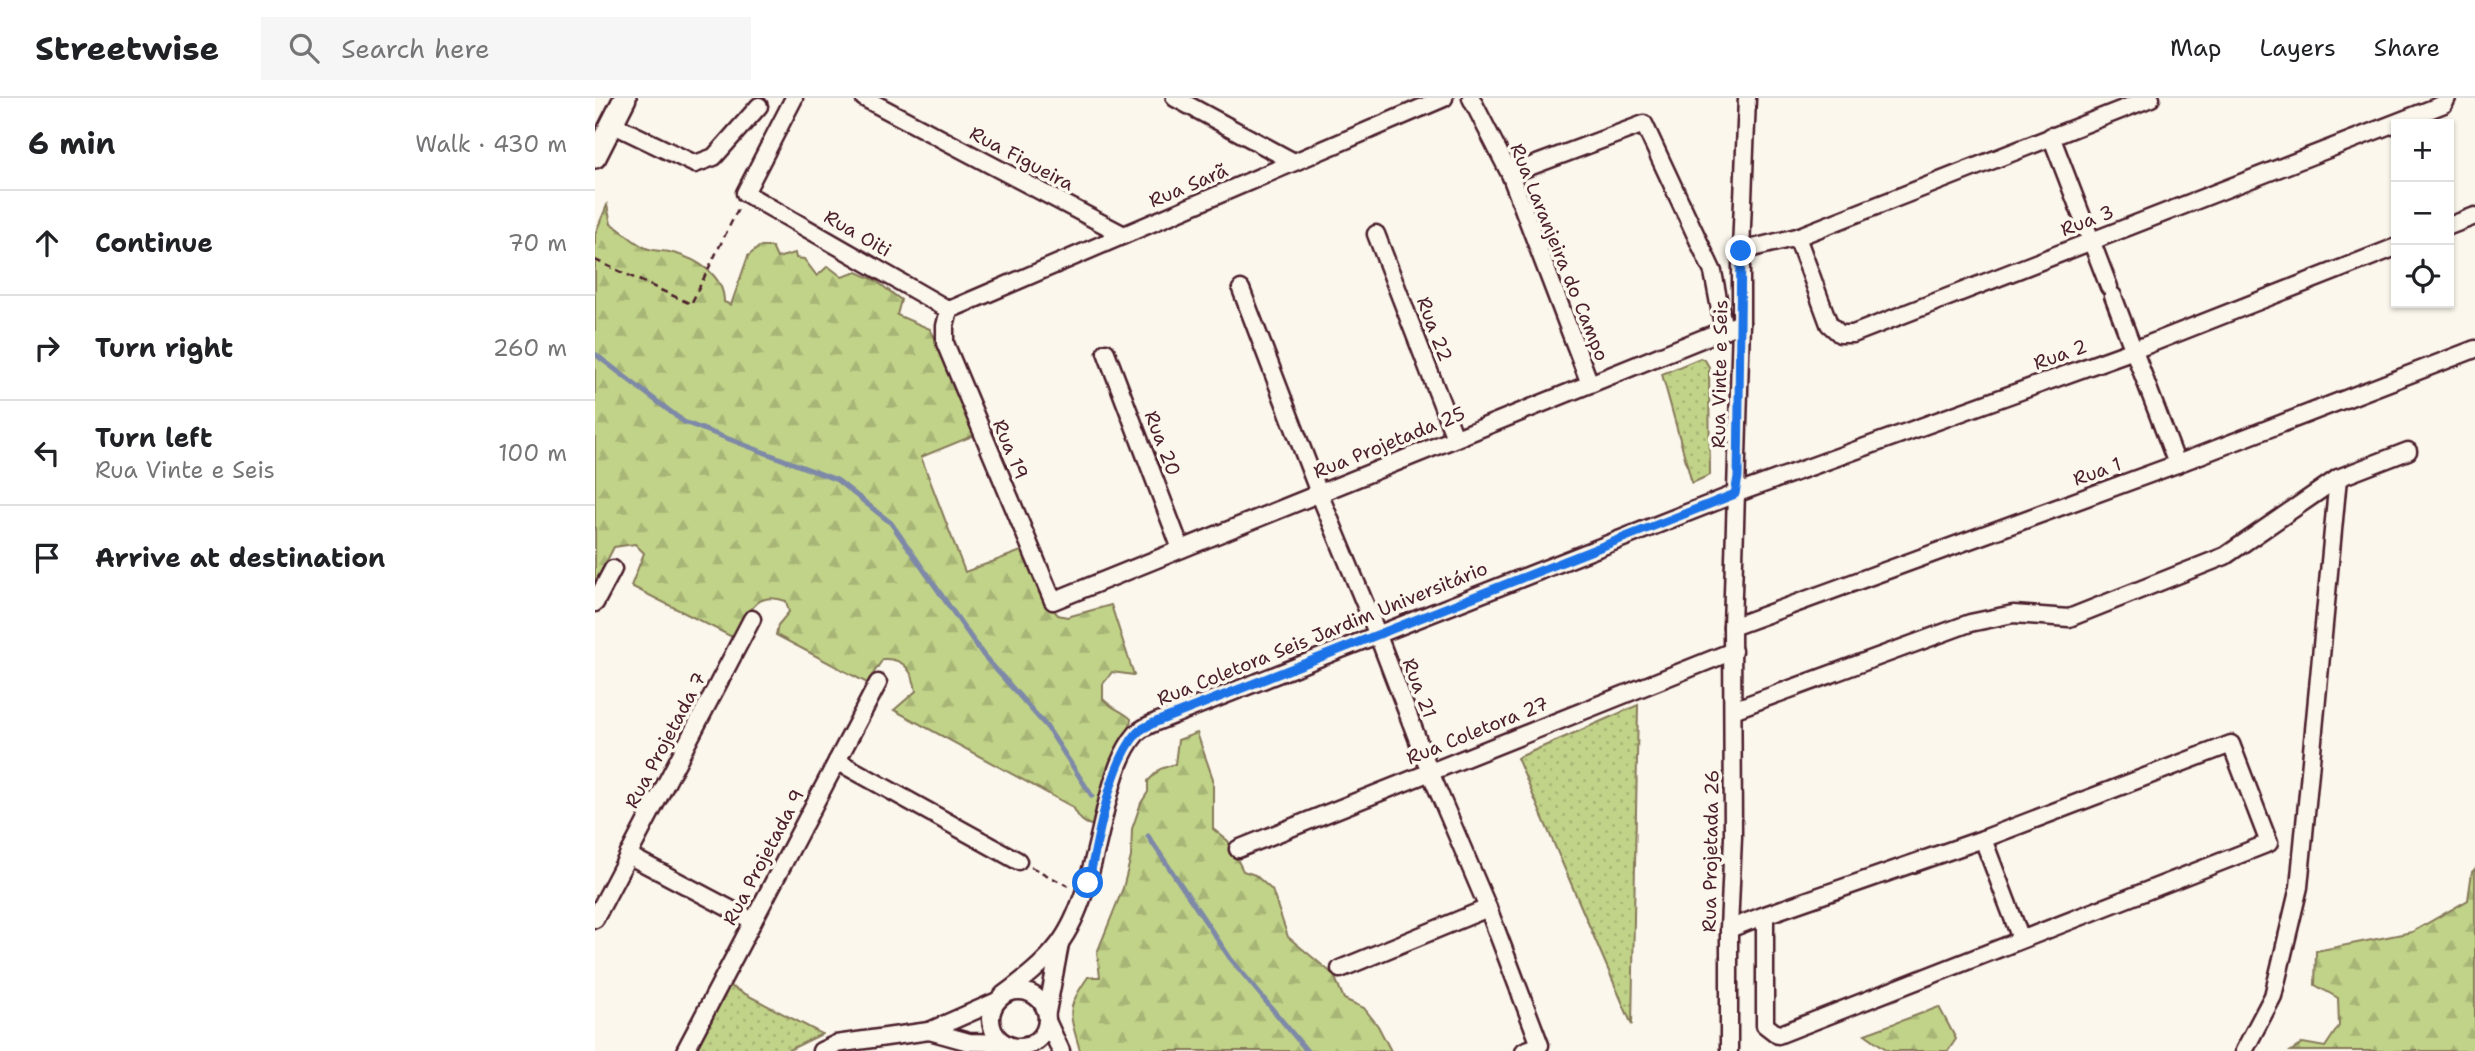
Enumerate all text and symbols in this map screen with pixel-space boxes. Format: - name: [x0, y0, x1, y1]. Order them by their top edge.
- search box: [261, 17, 751, 80]
- text: Streetwise: [35, 26, 219, 71]
- icon: search: [285, 29, 323, 67]
- text: Search here: [341, 31, 490, 66]
- text: Map: [2170, 32, 2221, 64]
- text: Layers: [2259, 32, 2336, 64]
- text: Share: [2374, 32, 2440, 64]
- map controls: [2391, 119, 2454, 308]
- button: +: [2391, 119, 2454, 182]
- street label: Rua Figueira: [965, 120, 1078, 196]
- text: 6 min: [28, 123, 115, 164]
- text: Walk · 430 m: [415, 129, 567, 159]
- street label: Rua Laranjeira do Campo: [1504, 140, 1615, 365]
- street label: Rua Sarã: [1145, 158, 1232, 213]
- button: −: [2391, 182, 2454, 245]
- street label: Rua 3: [2057, 199, 2117, 242]
- street label: Rua Oiti: [819, 204, 896, 263]
- icon: ahead: [28, 224, 66, 262]
- text: Continue: [95, 225, 213, 260]
- text: 70 m: [508, 228, 567, 258]
- route end: [1725, 235, 1756, 266]
- button: locate: [2391, 245, 2454, 308]
- street label: Rua 22: [1411, 293, 1458, 365]
- street label: Rua Vinte e Seis: [1706, 300, 1733, 449]
- icon: right: [28, 329, 66, 367]
- text: Turn right: [95, 330, 233, 365]
- text: 260 m: [493, 333, 567, 363]
- street label: Rua 2: [2030, 333, 2090, 376]
- street label: Rua Projetada 25: [1310, 401, 1469, 484]
- street label: Rua 20: [1139, 407, 1186, 479]
- street label: Rua 19: [987, 416, 1034, 483]
- text: Turn left: [95, 420, 212, 455]
- icon: left: [28, 434, 66, 472]
- text: 100 m: [498, 438, 567, 468]
- street label: Rua 1: [2070, 451, 2125, 492]
- text: Rua Vinte e Seis: [95, 455, 275, 485]
- icon: arrive: [28, 539, 66, 577]
- text: Arrive at destination: [95, 540, 385, 575]
- street label: Rua Coletora Seis Jardim Universitário: [1153, 556, 1491, 711]
- street label: Rua 21: [1397, 655, 1442, 722]
- street label: Rua Projetada 7: [619, 668, 712, 813]
- street label: Rua Coletora 27: [1403, 691, 1552, 770]
- street label: Rua Projetada 26: [1697, 769, 1724, 933]
- street label: Rua Projetada 9: [717, 785, 810, 930]
- route start: [1072, 867, 1103, 898]

